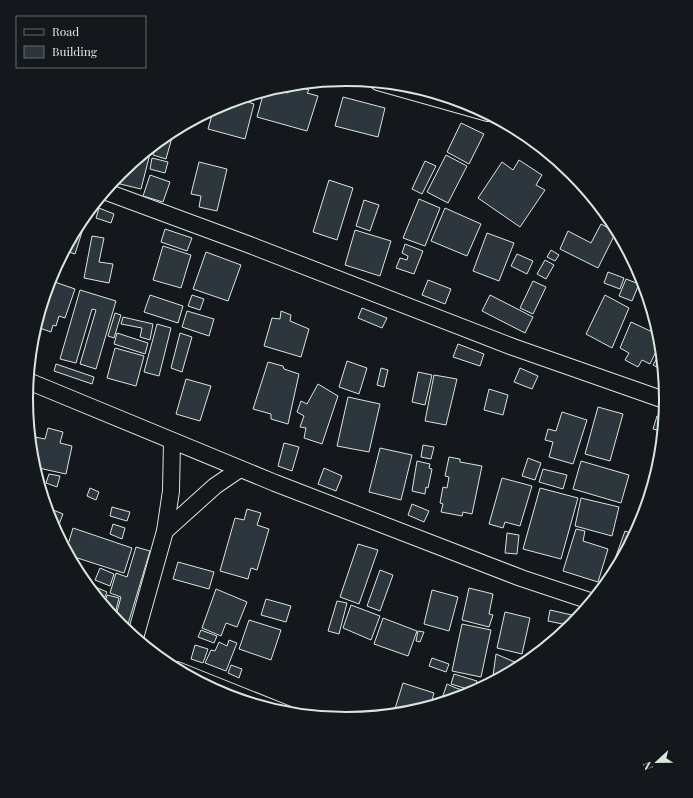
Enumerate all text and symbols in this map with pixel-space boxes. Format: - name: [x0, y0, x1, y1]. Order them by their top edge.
- legend: [16, 16, 146, 68]
- text: Road: [52, 23, 79, 39]
- text: Building: [52, 43, 98, 59]
- north arrow: [637, 742, 677, 782]
- text: N: [639, 759, 656, 772]

